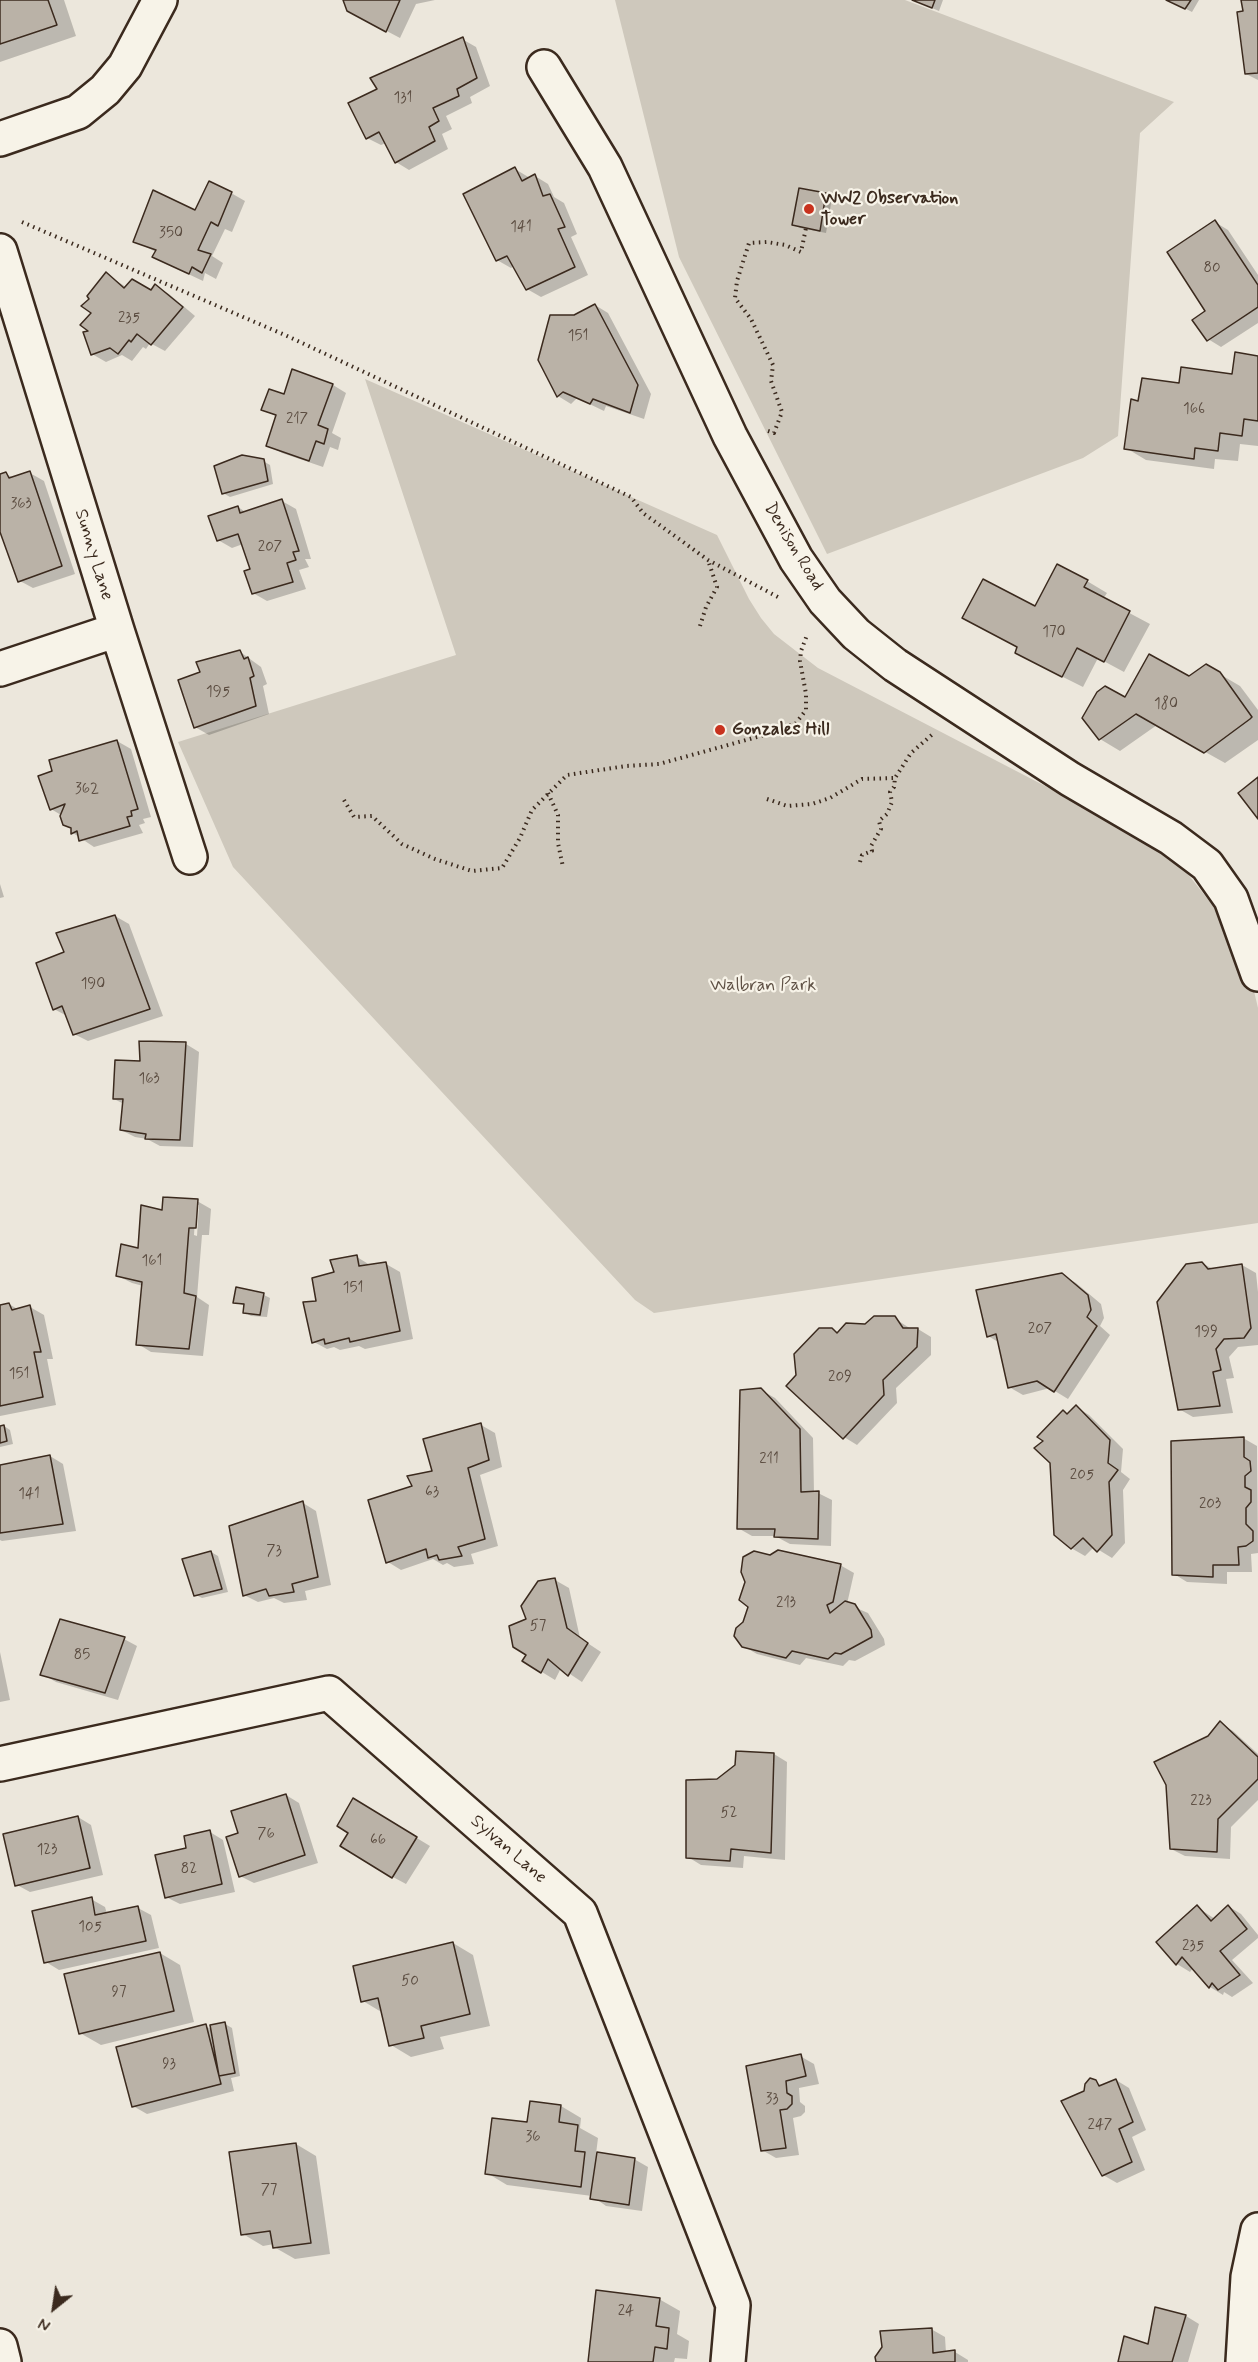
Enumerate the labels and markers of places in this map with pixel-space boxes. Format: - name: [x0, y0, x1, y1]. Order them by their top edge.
- place label: WW2 Observation Tower: [821, 188, 958, 230]
- marker: WW2 Observation Tower: [802, 202, 816, 216]
- place label: Gonzales Hill: [732, 719, 829, 741]
- marker: Gonzales Hill: [713, 723, 727, 737]

